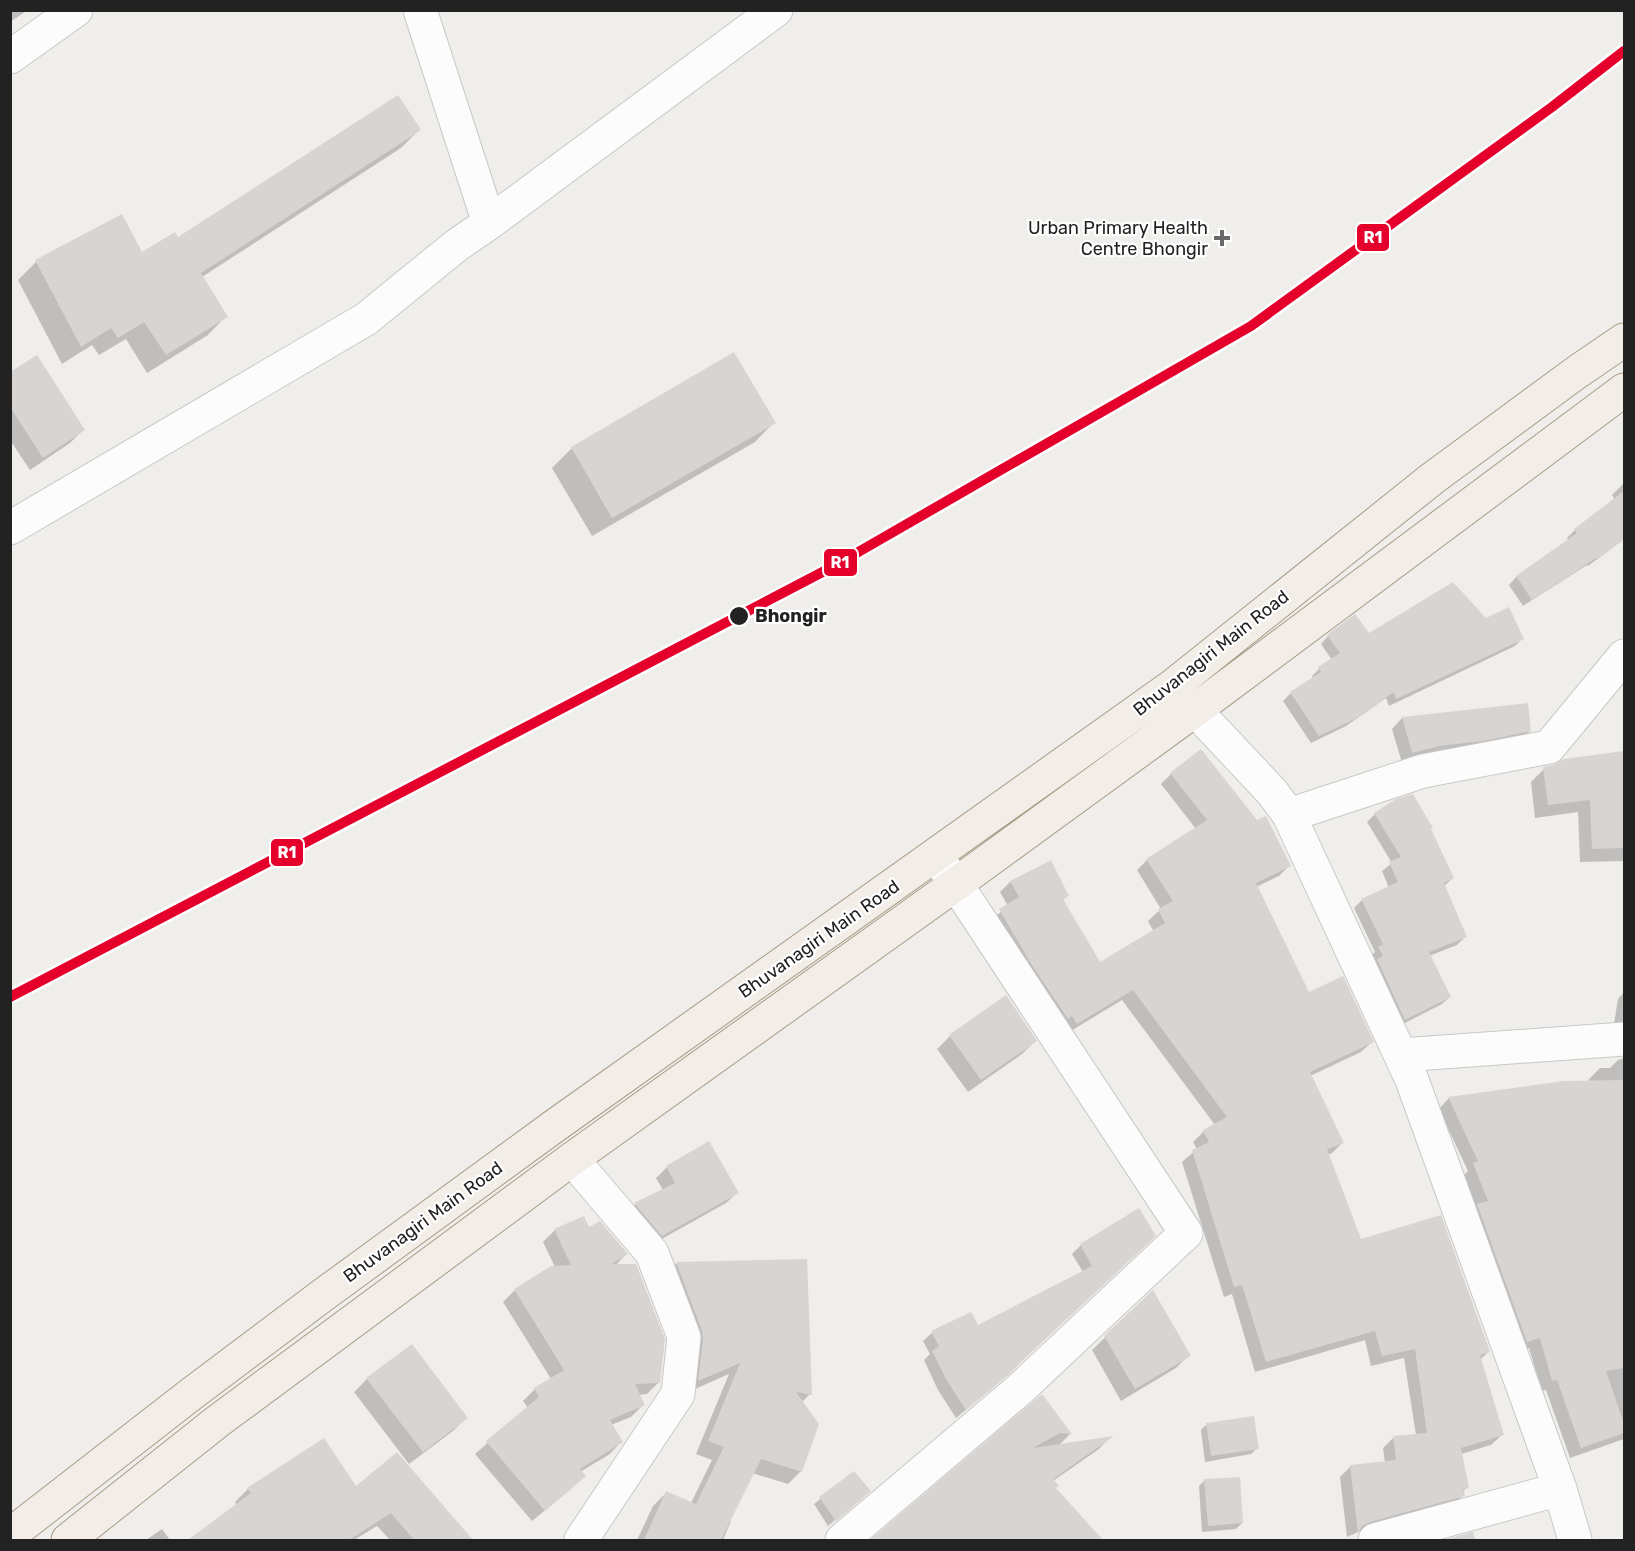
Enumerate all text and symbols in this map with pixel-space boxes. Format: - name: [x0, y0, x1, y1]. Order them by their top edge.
- place label: Urban Primary Health Centre Bhongir: [1028, 217, 1208, 260]
- line badge: R1: [1356, 223, 1390, 252]
- text: R1: [1363, 228, 1383, 247]
- marker: Urban Primary Health Centre Bhongir: [1213, 229, 1231, 247]
- line badge: R1: [823, 548, 858, 577]
- text: R1: [830, 553, 850, 572]
- street label: Bhuvanagiri Main Road: [1129, 585, 1293, 721]
- marker: Bhongir: [728, 605, 750, 627]
- place label: Bhongir: [755, 605, 827, 627]
- line badge: R1: [270, 838, 304, 867]
- text: R1: [277, 843, 297, 862]
- street label: Bhuvanagiri Main Road: [734, 875, 904, 1003]
- street label: Bhuvanagiri Main Road: [339, 1157, 507, 1287]

